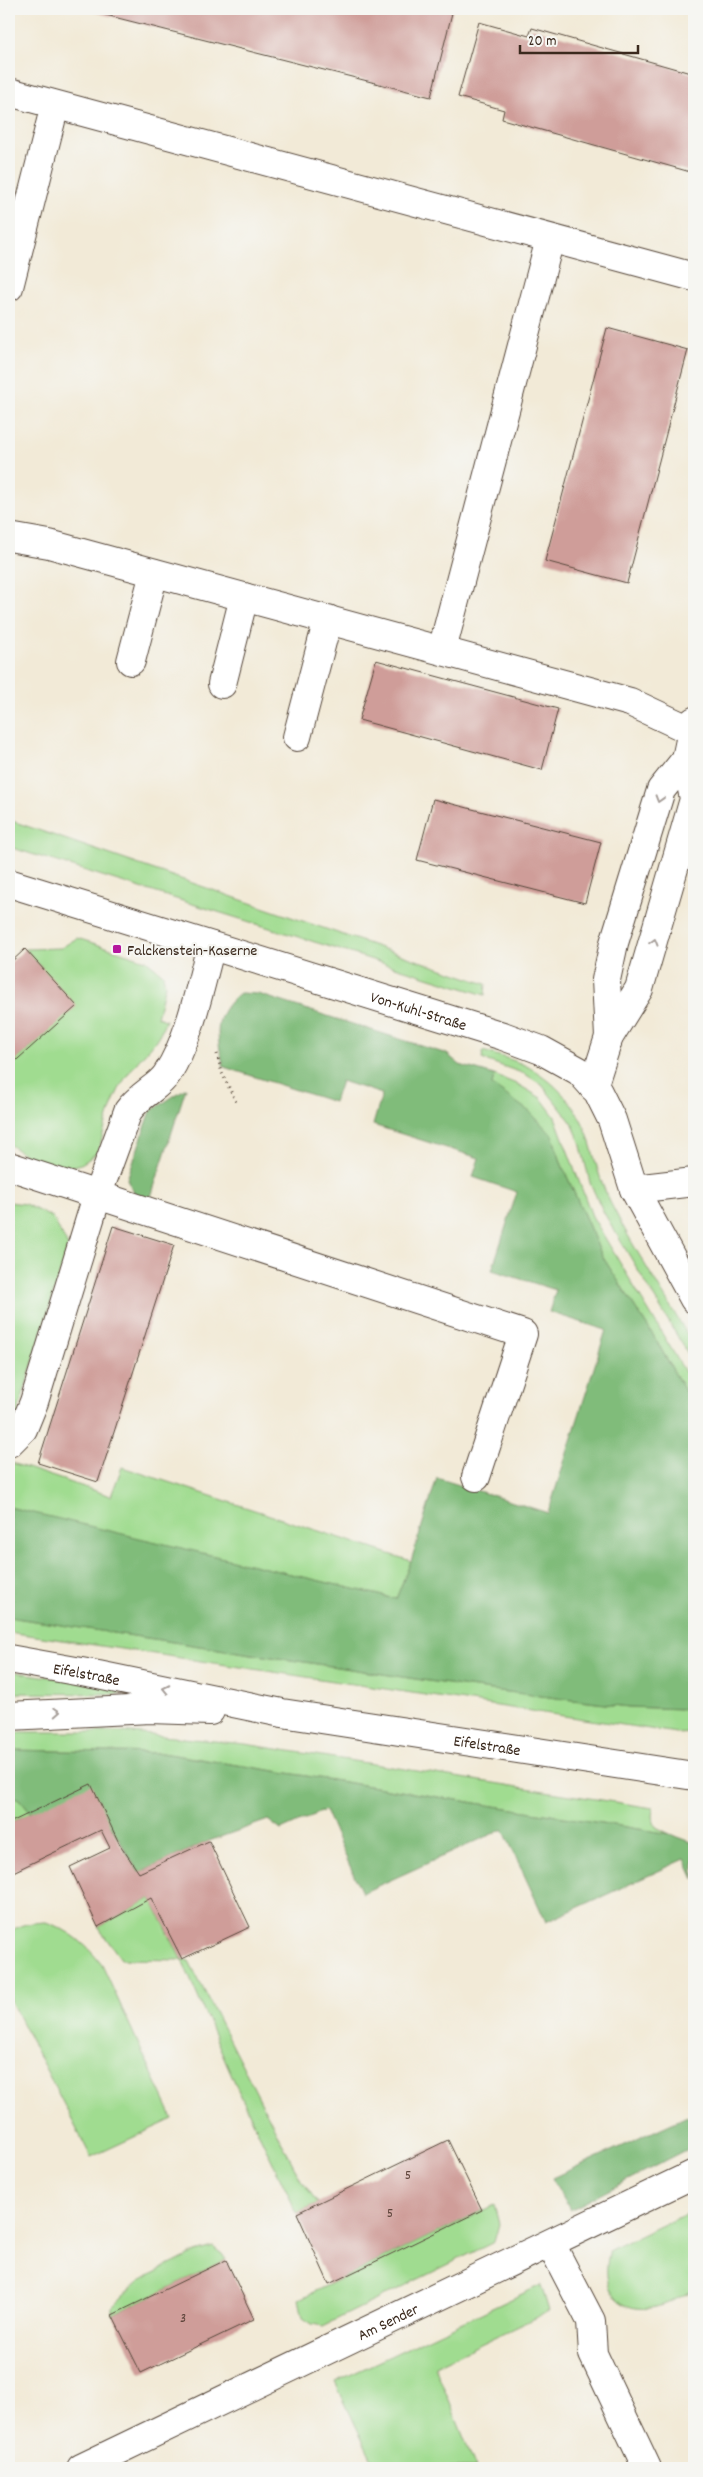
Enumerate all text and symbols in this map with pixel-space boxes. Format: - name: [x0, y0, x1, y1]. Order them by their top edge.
- scale bar: [520, 22, 638, 54]
- text: 20 m: [528, 31, 556, 53]
- one-way arrow: [654, 794, 664, 803]
- one-way arrow: [648, 938, 658, 947]
- place label: Falckenstein-Kaserne: [127, 940, 257, 963]
- marker: Falckenstein-Kaserne: [111, 943, 123, 955]
- street label: Von-Kuhl-Straße: [367, 987, 469, 1038]
- street label: Eifelstraße: [51, 1658, 122, 1693]
- one-way arrow: [161, 1684, 170, 1695]
- one-way arrow: [54, 1707, 62, 1718]
- street label: Eifelstraße: [452, 1730, 522, 1763]
- house number: 5: [405, 2166, 411, 2186]
- house number: 5: [387, 2204, 393, 2224]
- street label: Am Sender: [354, 2299, 423, 2348]
- house number: 3: [180, 2309, 186, 2329]

